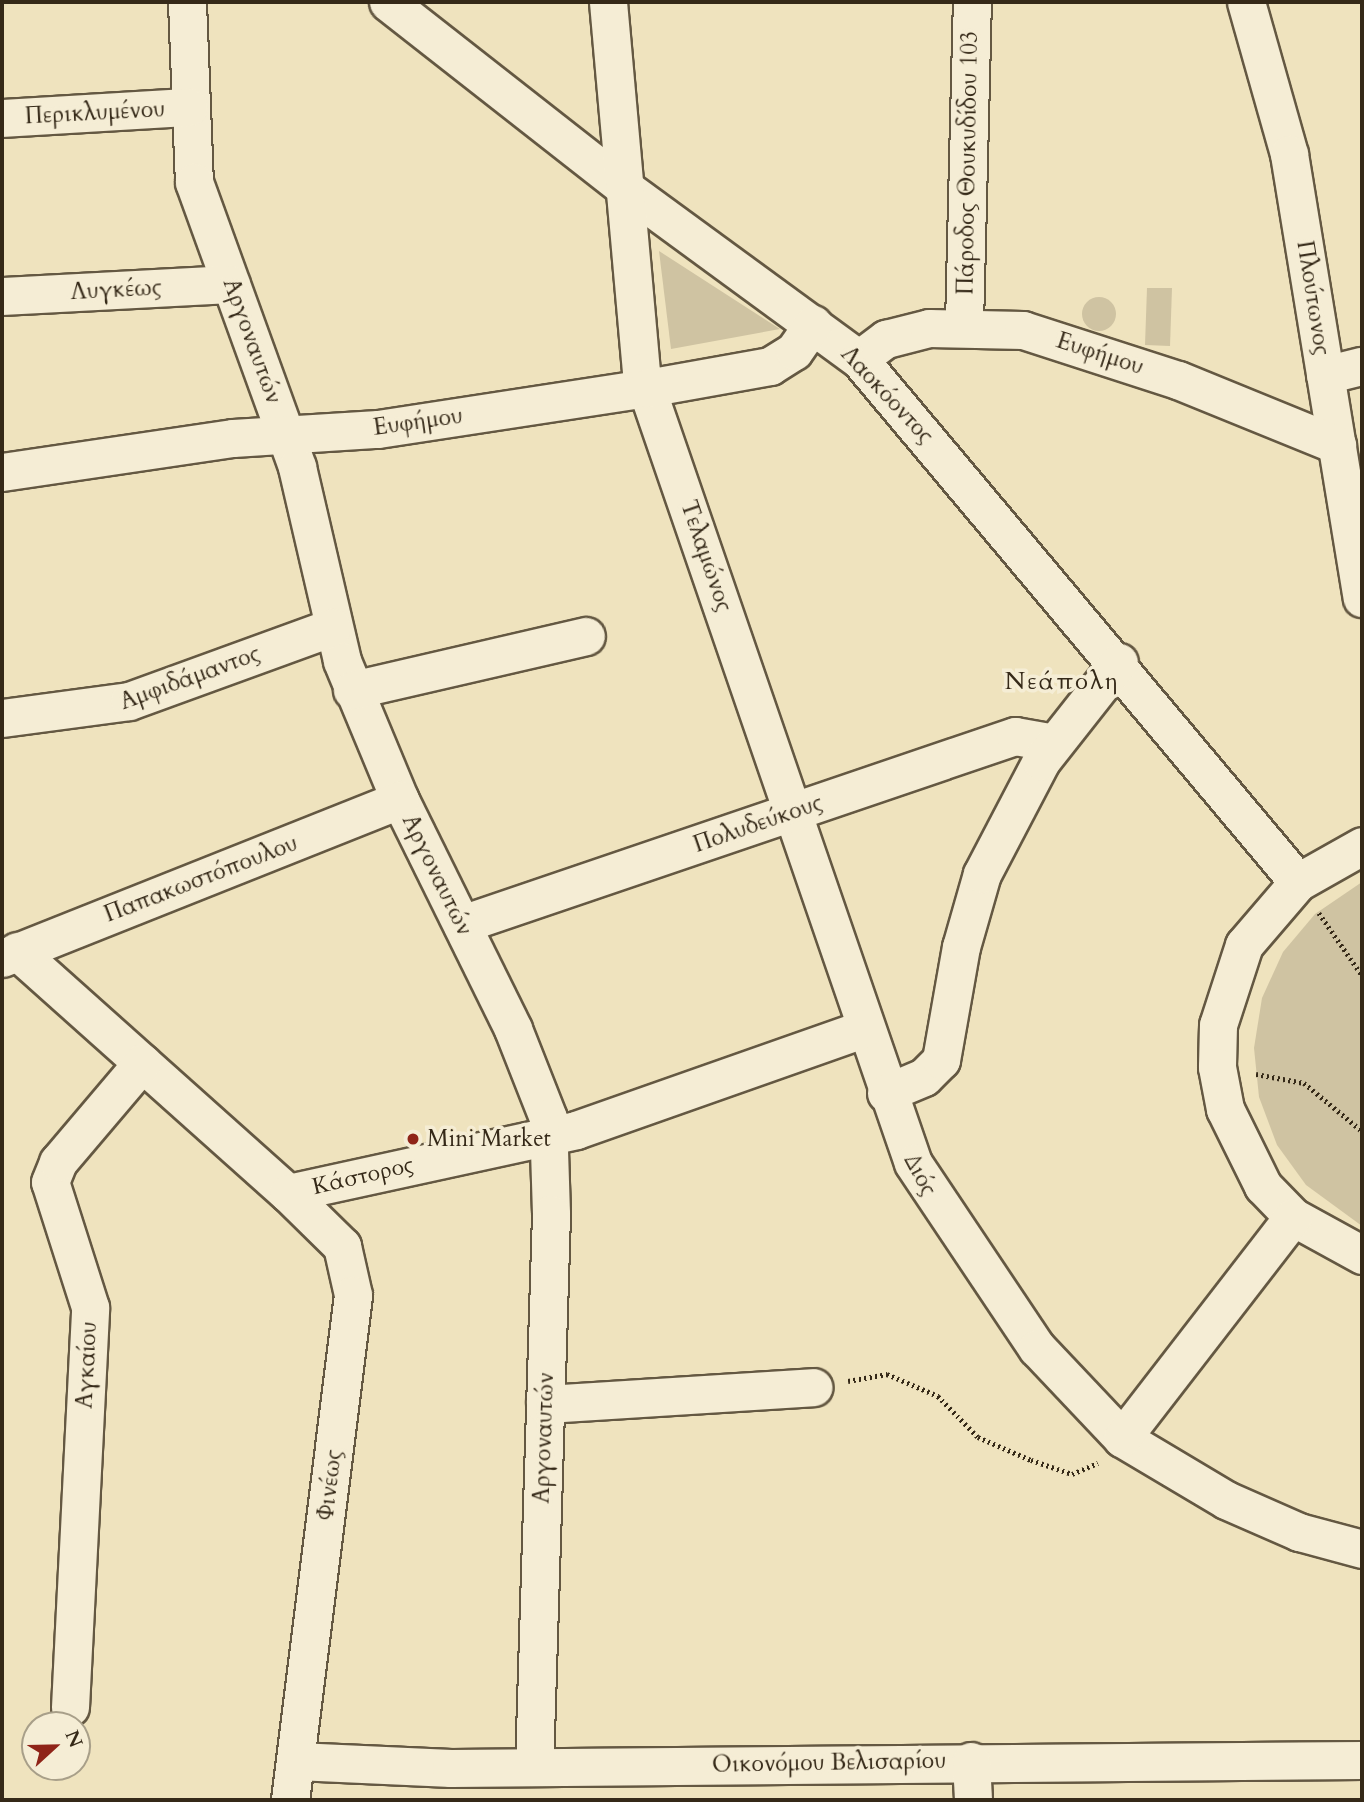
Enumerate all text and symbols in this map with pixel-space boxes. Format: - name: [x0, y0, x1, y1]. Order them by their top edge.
- street label: Πάροδος Θουκυδίδου 103: [952, 31, 984, 295]
- street label: Περικλυμένου: [24, 96, 166, 130]
- street label: Πλούτωνος: [1290, 239, 1336, 357]
- street label: Λυγκέως: [70, 274, 162, 306]
- street label: Αργοναυτών: [217, 275, 287, 407]
- street label: Ευφήμου: [1053, 327, 1147, 381]
- street label: Λαοκόοντος: [835, 341, 939, 449]
- street label: Ευφήμου: [371, 402, 465, 442]
- street label: Τελαμώνος: [674, 497, 738, 615]
- street label: Αμφιδάμαντος: [116, 640, 264, 716]
- district label: Νεάπολη: [1006, 668, 1118, 696]
- street label: Πολυδεύκους: [690, 789, 826, 859]
- street label: Αργοναυτών: [396, 810, 478, 940]
- street label: Παπακωστόπουλου: [100, 829, 302, 929]
- place label: Mini Market: [427, 1125, 551, 1153]
- marker: Mini Market: [405, 1131, 421, 1147]
- street label: Διός: [898, 1149, 942, 1201]
- street label: Κάστορος: [310, 1151, 416, 1201]
- street label: Αγκαίου: [71, 1321, 103, 1409]
- street label: Αργοναυτών: [528, 1372, 560, 1504]
- street label: Φινέως: [312, 1448, 348, 1522]
- north arrow: [21, 1711, 91, 1781]
- text: N: [58, 1726, 89, 1751]
- street label: Οικονόμου Βελισαρίου: [712, 1747, 946, 1779]

